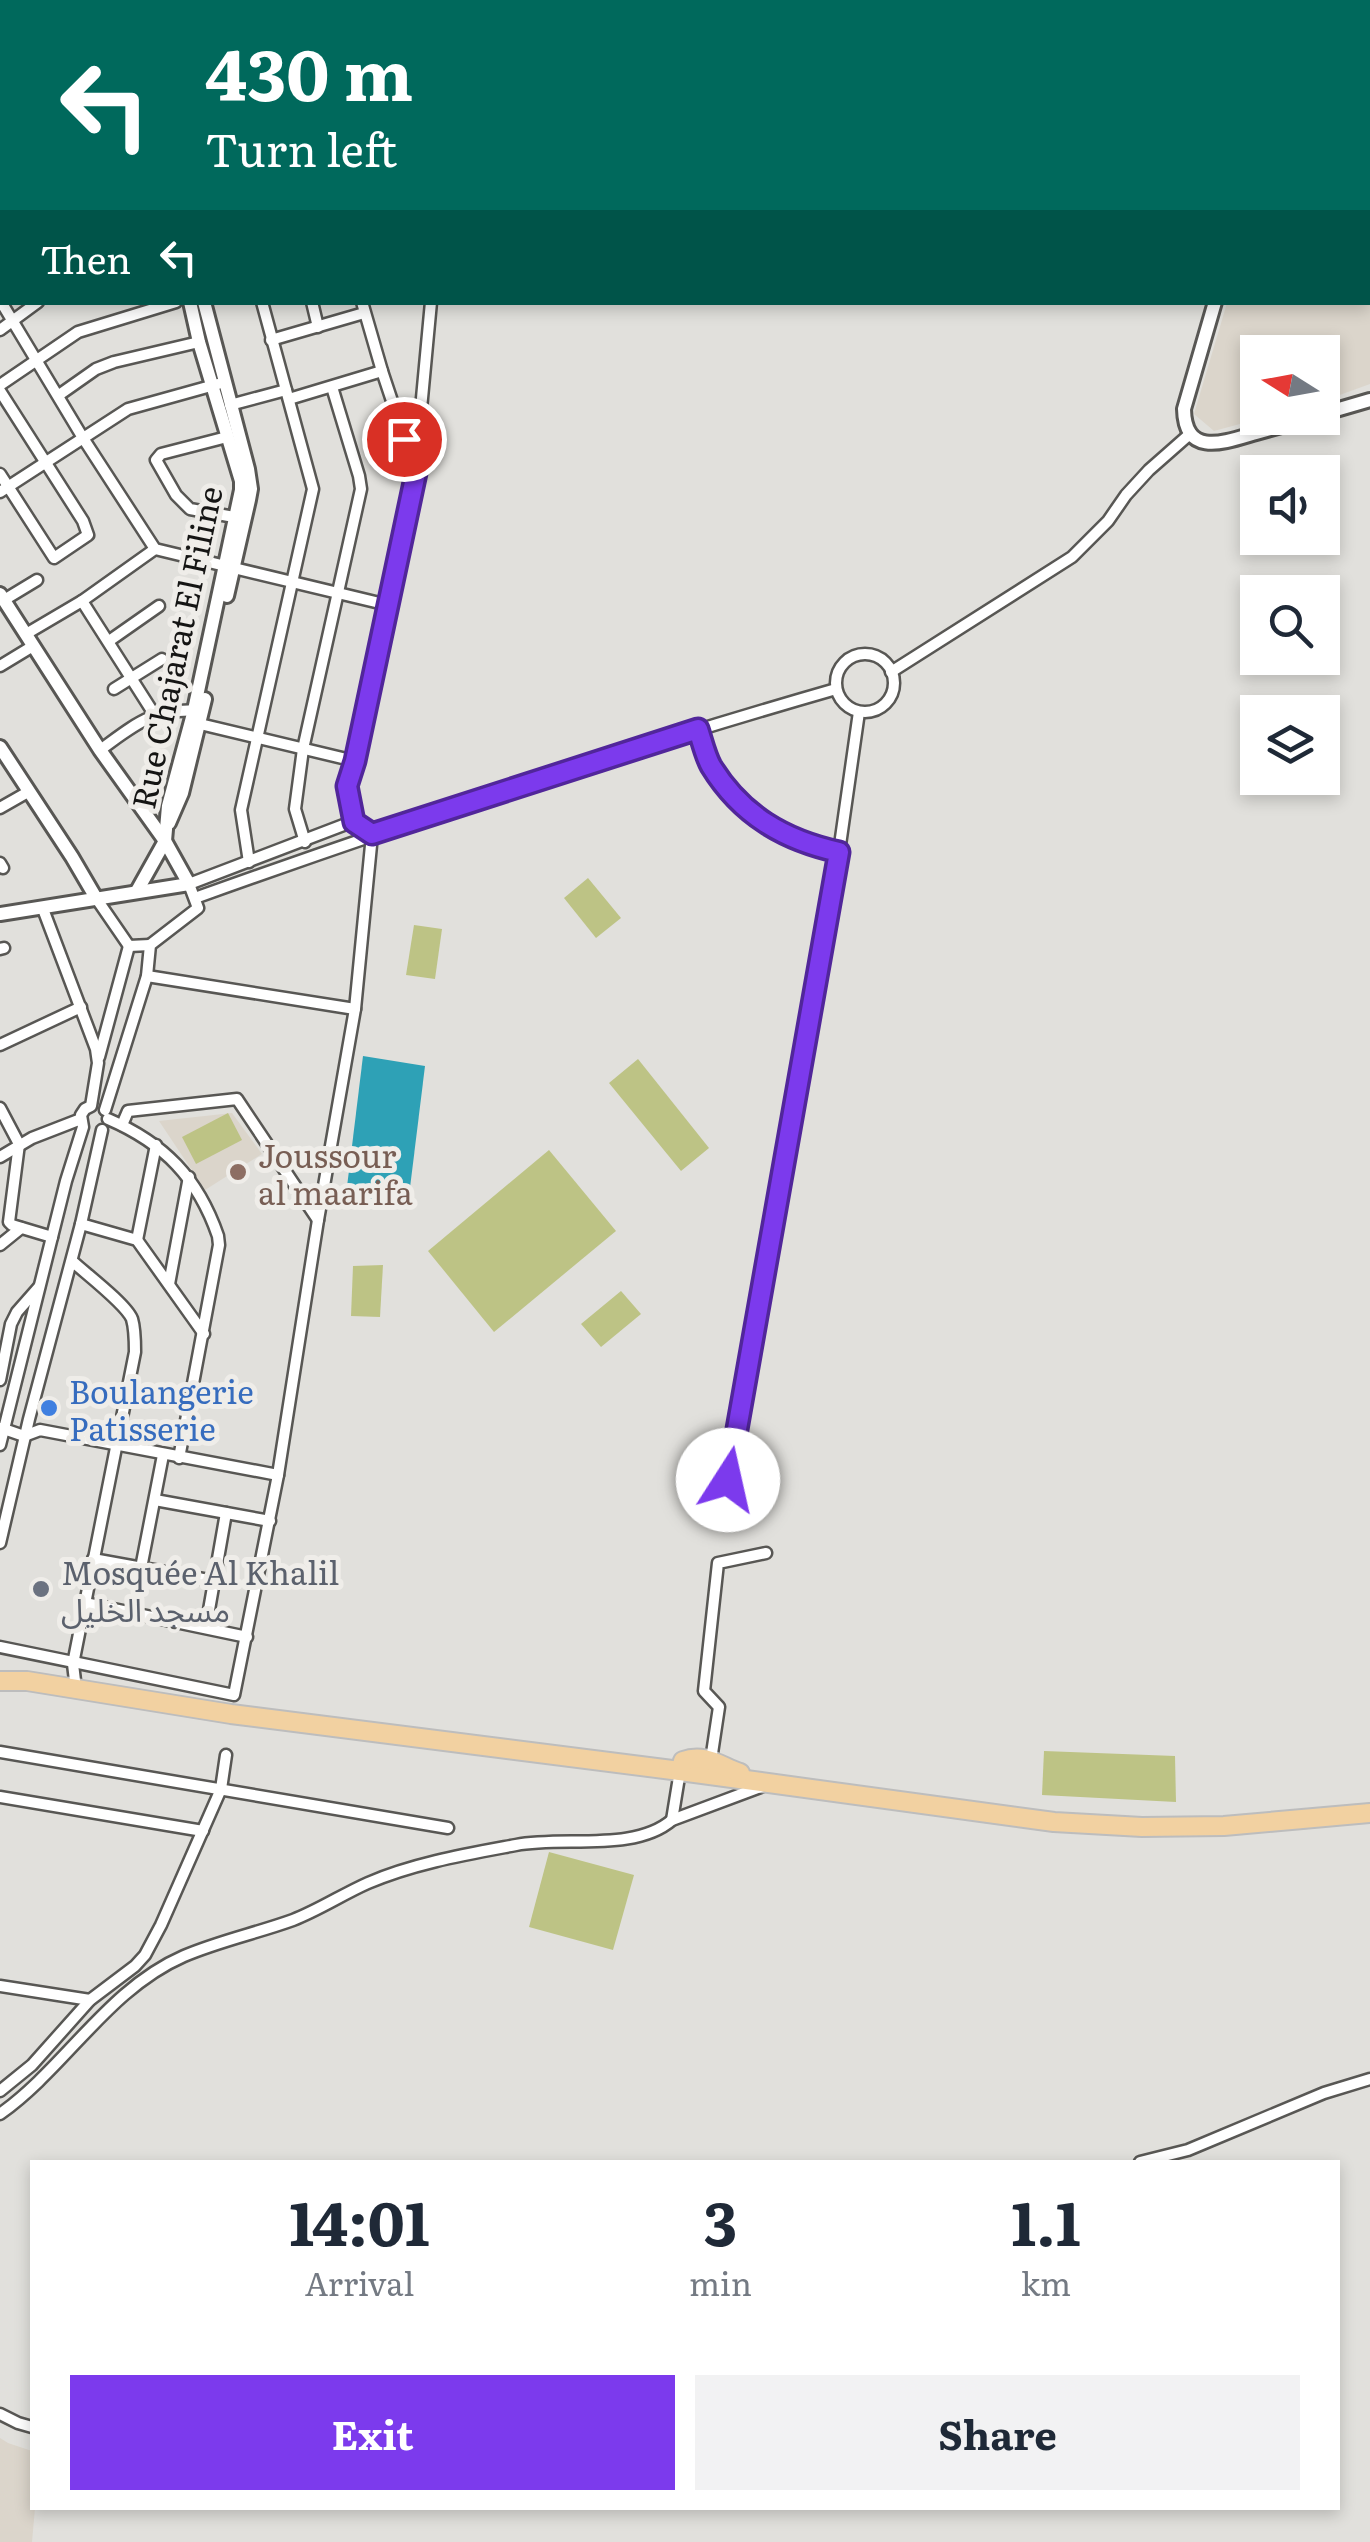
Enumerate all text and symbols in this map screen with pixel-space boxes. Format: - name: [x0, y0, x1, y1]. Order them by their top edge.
- text: 430 m: [205, 19, 413, 123]
- icon: left: [40, 40, 170, 170]
- text: Turn left: [205, 114, 397, 181]
- text: Then: [40, 229, 131, 286]
- icon: left: [151, 230, 206, 285]
- north arrow: [1240, 335, 1340, 435]
- map controls: [1240, 335, 1340, 795]
- pin: [362, 397, 447, 482]
- icon: arrive: [377, 412, 432, 467]
- button: sound: [1240, 455, 1340, 555]
- street label: Rue Chajarat El Filine: [117, 481, 233, 813]
- button: search: [1240, 575, 1340, 675]
- button: layers: [1240, 695, 1340, 795]
- place label: Joussour al maarifa: [258, 1130, 413, 1215]
- marker: Joussour al maarifa: [227, 1161, 249, 1183]
- place label: Boulangerie Patisserie: [69, 1366, 254, 1451]
- marker: Boulangerie Patisserie: [38, 1397, 60, 1419]
- position arrow: [676, 1428, 780, 1532]
- place label: Mosquée Al Khalil مسجد الخليل: [61, 1547, 339, 1632]
- marker: Mosquée Al Khalil مسجد الخليل: [30, 1578, 52, 1600]
- text: 14:01: [289, 2175, 430, 2264]
- text: 3: [704, 2175, 737, 2264]
- text: 1.1: [1011, 2175, 1081, 2264]
- text: Arrival: [305, 2258, 414, 2306]
- text: min: [689, 2258, 752, 2306]
- text: km: [1021, 2258, 1071, 2306]
- button: Exit: [70, 2375, 675, 2490]
- button: Share: [695, 2375, 1300, 2490]

